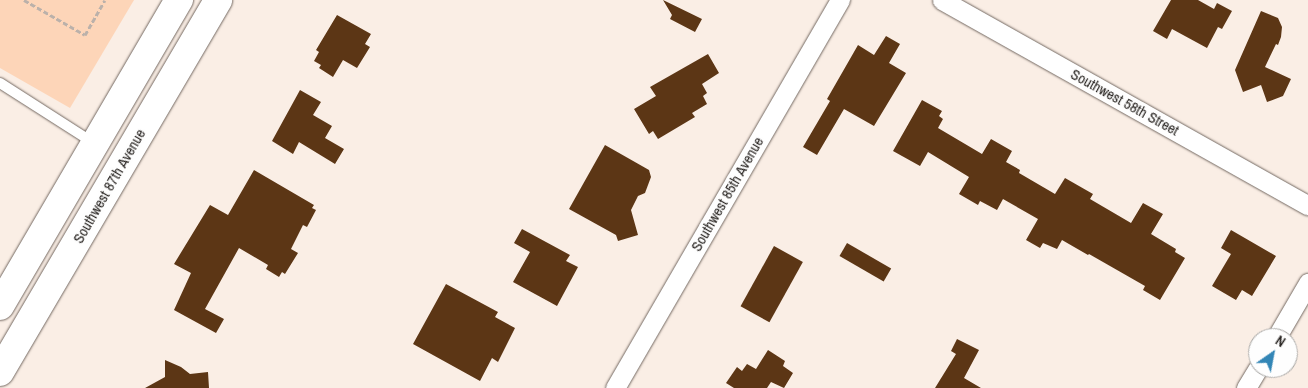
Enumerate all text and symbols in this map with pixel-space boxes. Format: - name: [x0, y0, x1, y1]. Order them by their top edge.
- street label: Southwest 58th Street: [1068, 65, 1182, 139]
- street label: Southwest 87th Avenue: [69, 125, 149, 247]
- street label: Southwest 85th Avenue: [687, 133, 767, 255]
- north arrow: [1248, 328, 1298, 378]
- text: N: [1272, 331, 1289, 351]

